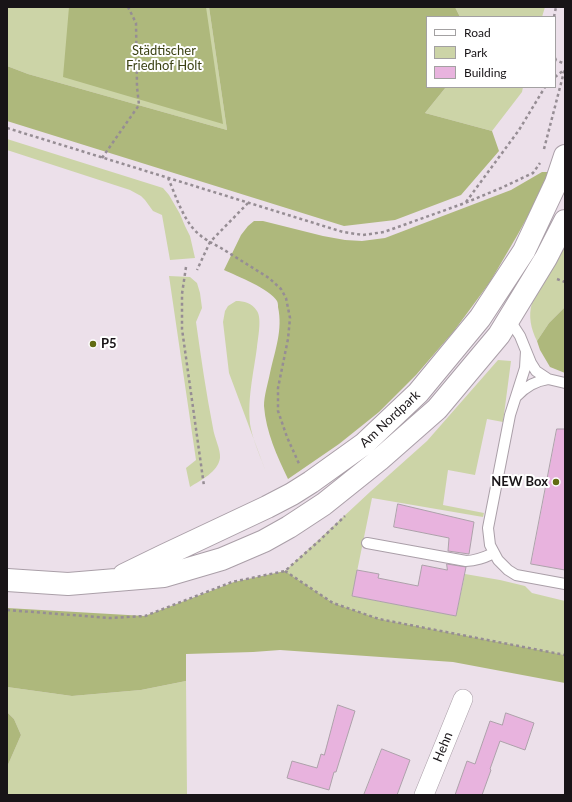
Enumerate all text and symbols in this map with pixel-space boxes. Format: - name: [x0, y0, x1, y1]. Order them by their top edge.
- legend: [426, 16, 556, 88]
- text: Road: [464, 25, 491, 40]
- park label: Städtischer Friedhof Holt: [126, 43, 202, 74]
- text: Park: [464, 45, 487, 60]
- text: Building: [464, 65, 507, 80]
- place label: P5: [101, 336, 117, 352]
- marker: P5: [88, 339, 98, 349]
- street label: Am Nordpark: [357, 387, 423, 451]
- place label: NEW Box: [491, 474, 548, 490]
- marker: NEW Box: [551, 477, 561, 487]
- street label: Hehn: [430, 730, 456, 764]

